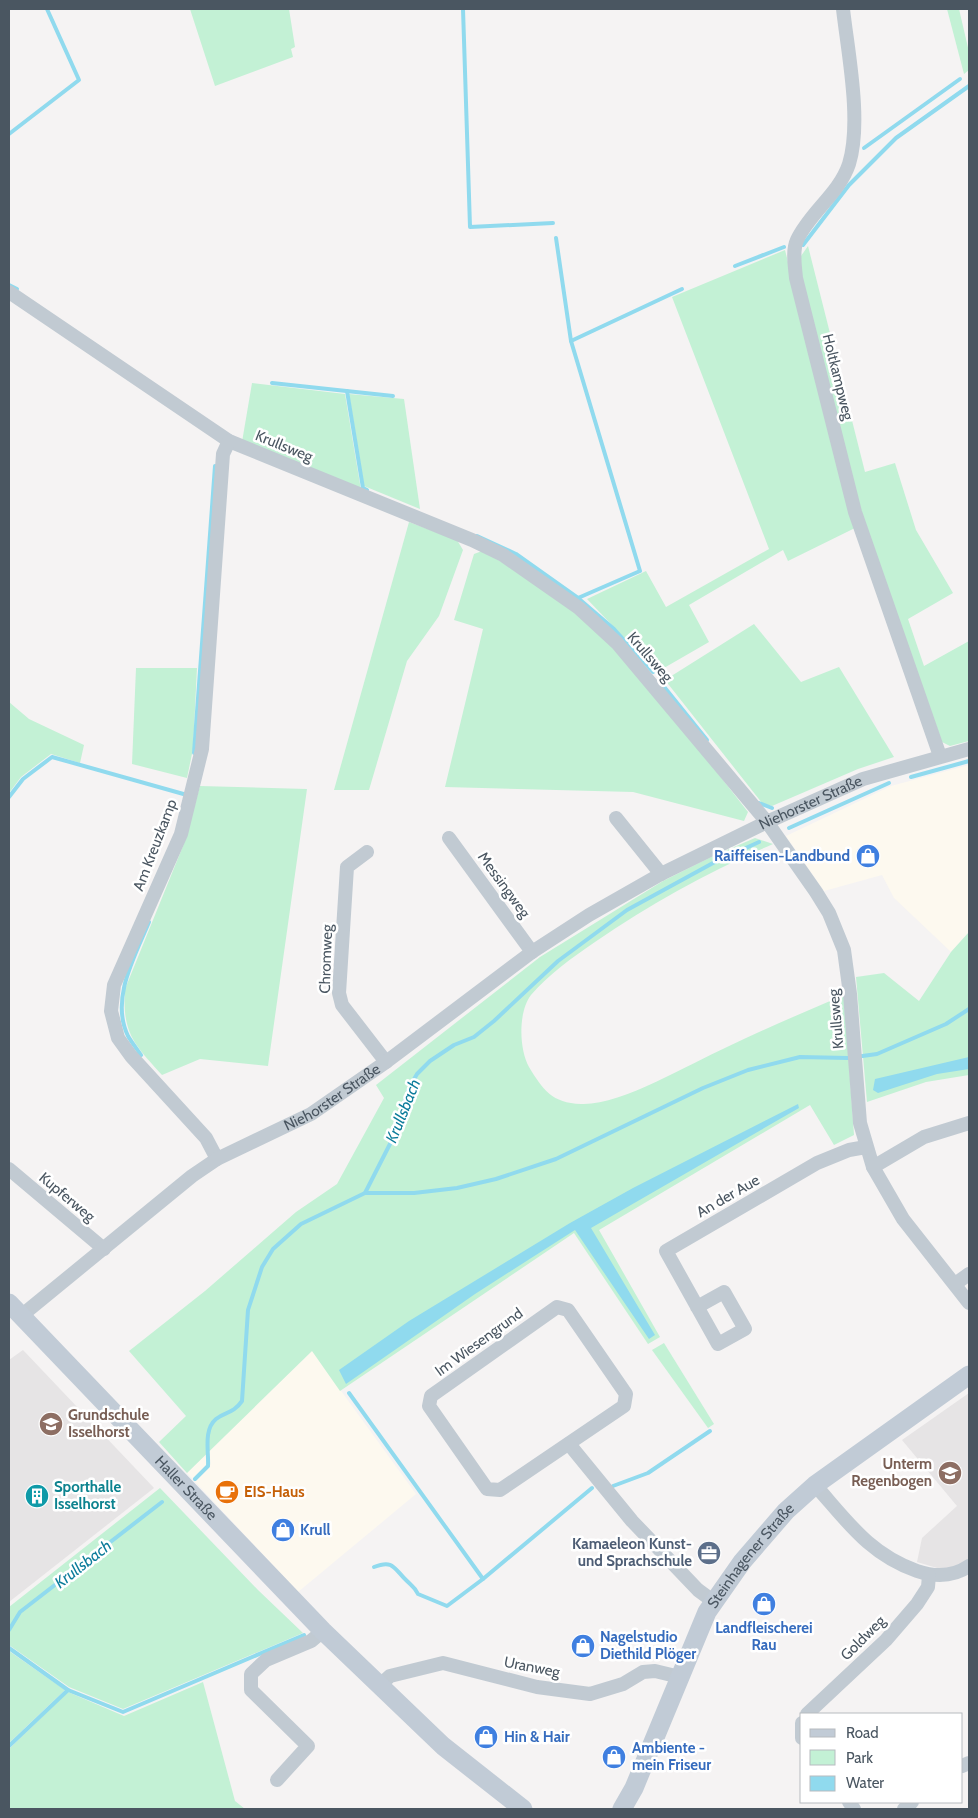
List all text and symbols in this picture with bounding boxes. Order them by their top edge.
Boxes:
street label: Holtkampweg [819,332,858,423]
street label: Krullsweg [253,426,316,466]
street label: Krullsweg [623,628,677,686]
street label: Niehorster Straße [756,771,865,834]
street label: Am Kreuzkamp [129,797,181,893]
shop icon: Raiffeisen-Landbund [855,843,881,869]
place label: Raiffeisen-Landbund [714,847,850,865]
street label: Messingweg [474,849,534,922]
street label: Chromweg [316,924,336,994]
street label: Krullsweg [824,988,848,1050]
street label: Niehorster Straße [281,1060,384,1135]
water label: Krullsbach [382,1076,424,1146]
street label: Kupferweg [35,1168,99,1226]
street label: An der Aue [693,1171,763,1221]
street label: Im Wiesengrund [432,1304,526,1380]
place label: Grundschule Isselhorst [68,1406,149,1441]
school or university icon: Grundschule Isselhorst [38,1411,64,1437]
street label: Haller Straße [151,1452,221,1524]
place label: Unterm Regenbogen [851,1455,932,1490]
school or university icon: Unterm Regenbogen [937,1460,963,1486]
place label: Sporthalle Isselhorst [54,1478,121,1513]
cafe icon: EIS-Haus [214,1479,240,1505]
building icon: Sporthalle Isselhorst [24,1483,50,1509]
place label: EIS-Haus [244,1483,305,1501]
street label: Steinhagener Straße [703,1499,798,1612]
shop icon: Krull [270,1517,296,1543]
place label: Krull [300,1521,331,1539]
place label: Kamaeleon Kunst- und Sprachschule [572,1535,692,1570]
water label: Krullsbach [51,1536,115,1592]
office icon: Kamaeleon Kunst- und Sprachschule [696,1540,722,1566]
shop icon: Landfleischerei Rau [751,1591,777,1617]
street label: Goldweg [837,1611,890,1664]
place label: Landfleischerei Rau [715,1619,813,1654]
place label: Nagelstudio Diethild Plöger [600,1628,696,1663]
shop icon: Nagelstudio Diethild Plöger [570,1633,596,1659]
street label: Uranweg [502,1653,562,1681]
legend [800,1713,963,1803]
shop icon: Hin & Hair [473,1724,499,1750]
text: Road [846,1724,879,1742]
place label: Hin & Hair [504,1728,570,1746]
place label: Ambiente - mein Friseur [632,1739,711,1774]
shop icon: Ambiente - mein Friseur [601,1744,627,1770]
text: Park [846,1749,873,1767]
text: Water [846,1774,884,1792]

